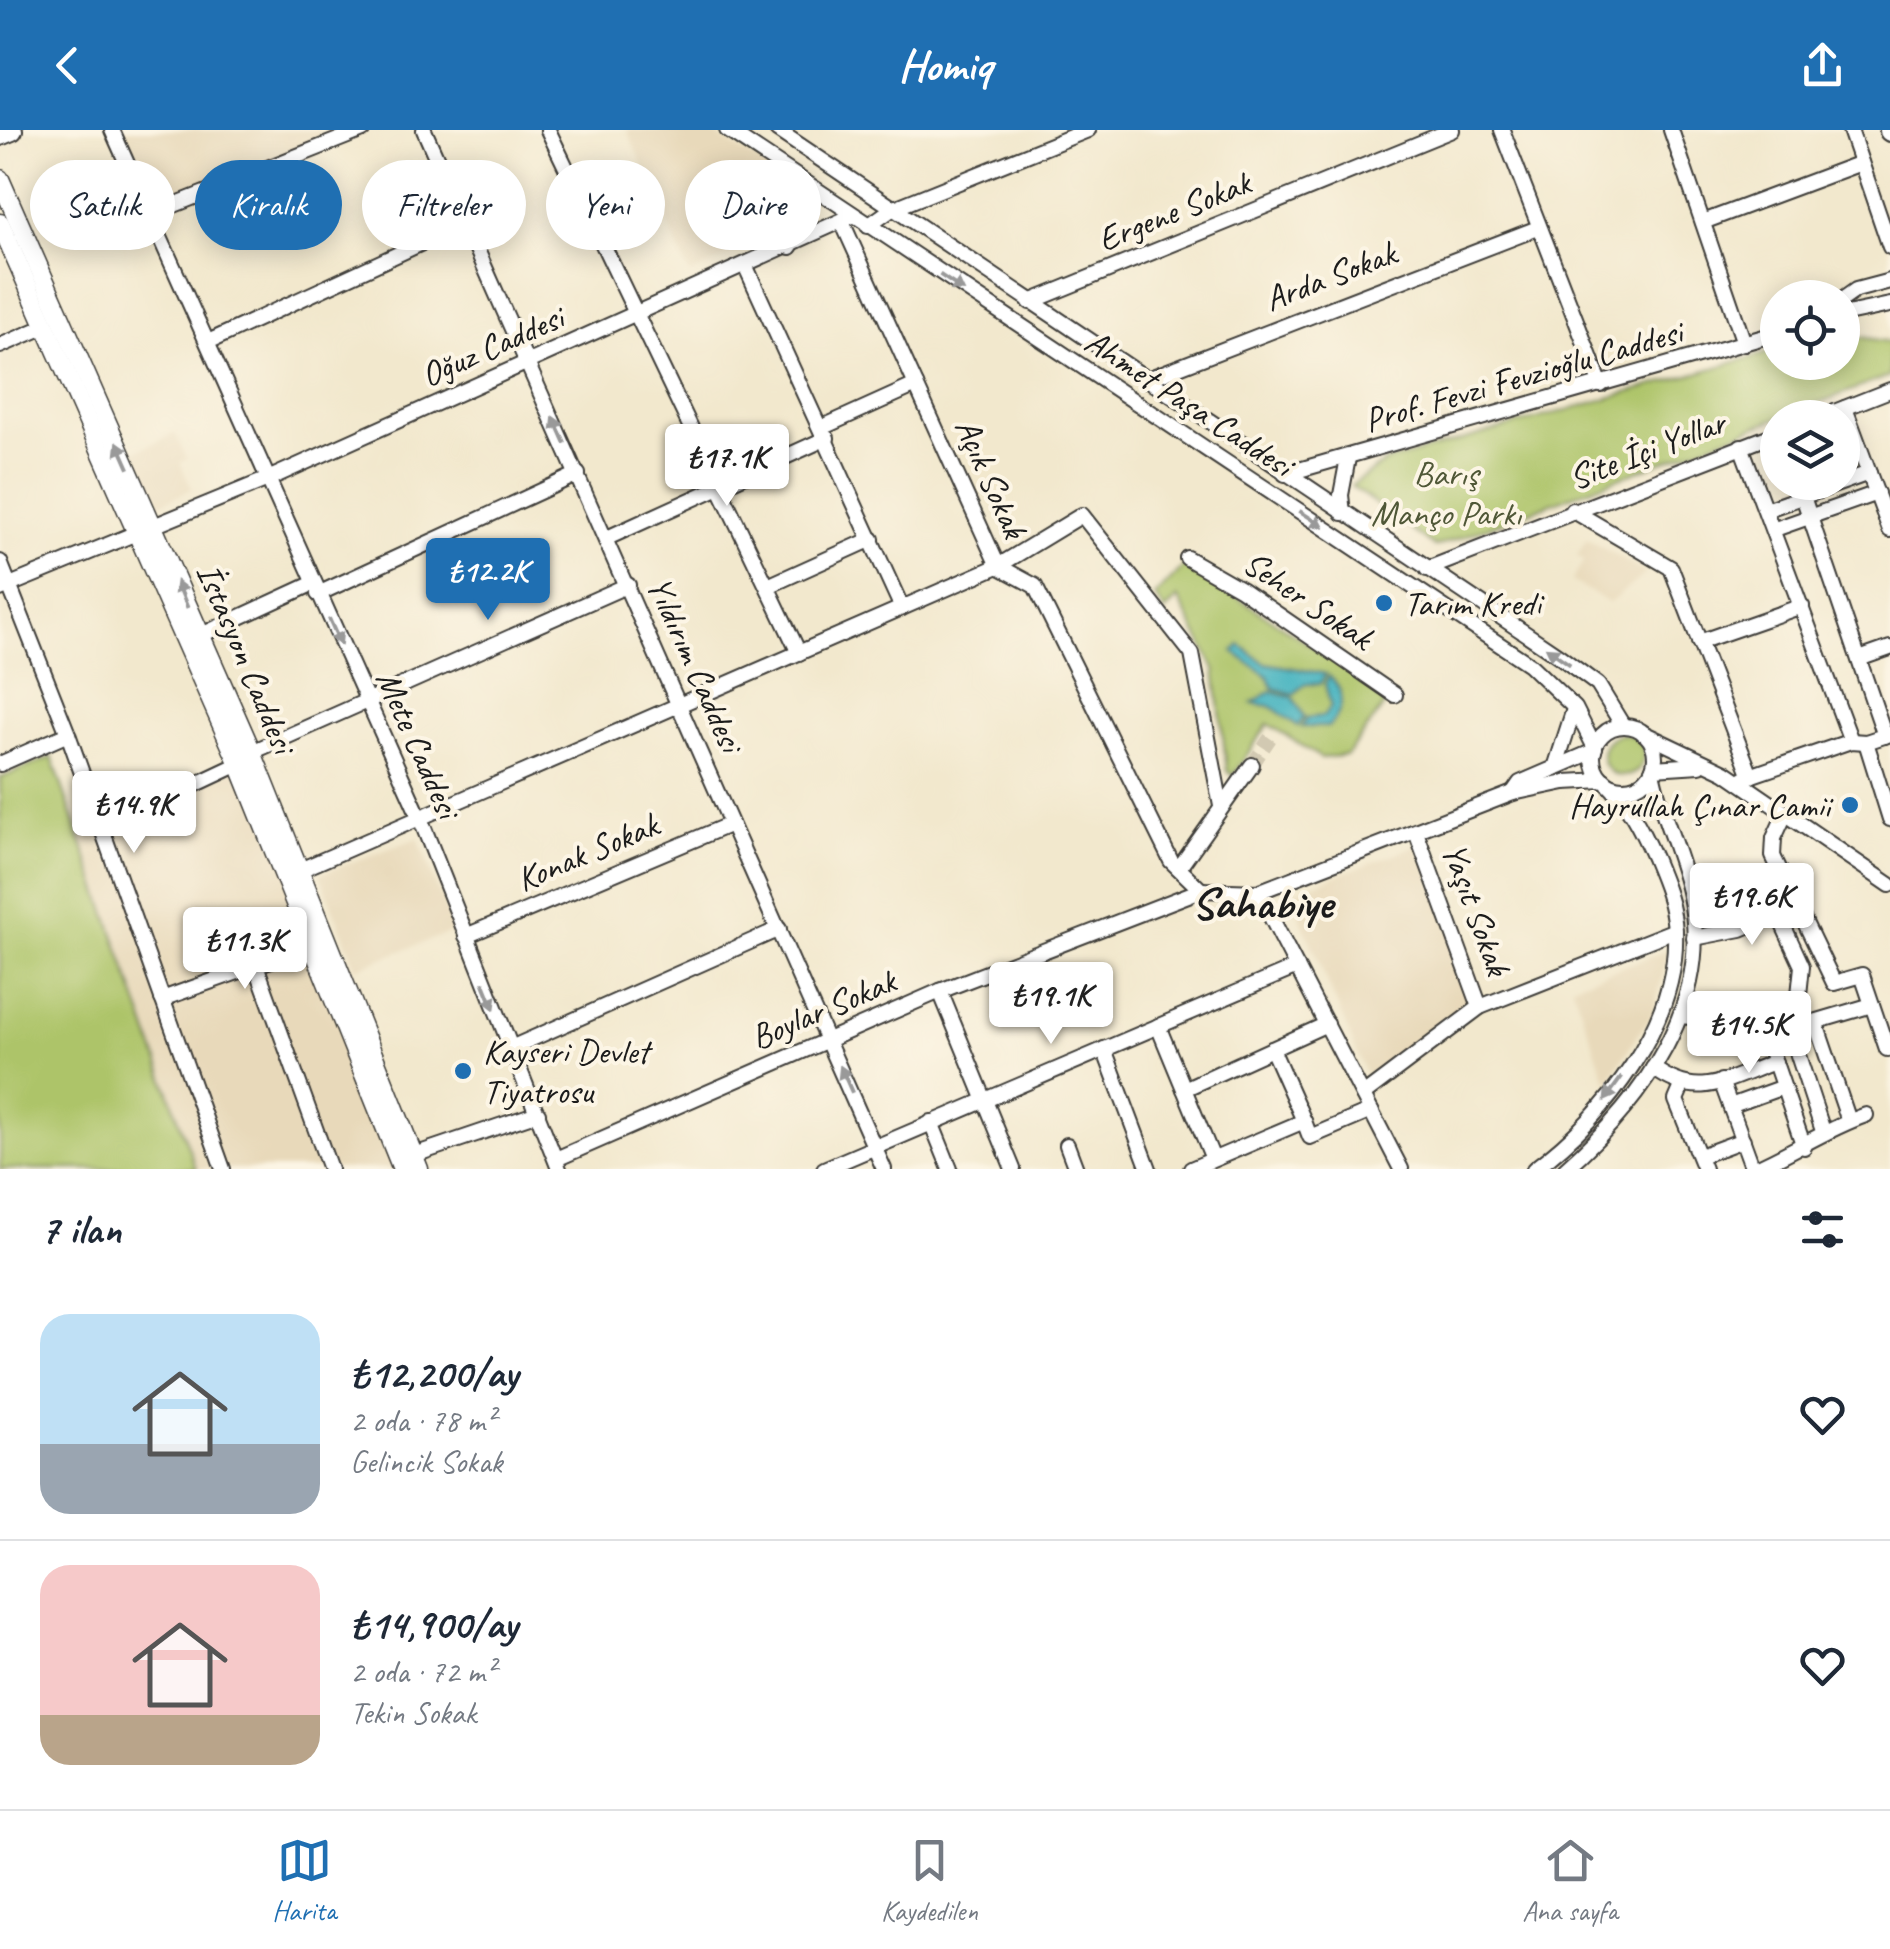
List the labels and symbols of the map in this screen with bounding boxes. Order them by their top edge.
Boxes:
street label: Ergene Sokak [1091,159,1259,262]
street label: Arda Sokak [1258,229,1405,321]
one-way arrow [939,273,966,292]
street label: Oğuz Caddesi [414,293,574,397]
street label: Prof. Fevzi Fevzioğlu Caddesi [1359,308,1691,443]
street label: Ahmet Paşa Caddesi [1077,319,1305,489]
street label: Site İçi Yollar [1562,399,1734,500]
street label: Açık Sokak [945,411,1038,547]
one-way arrow [550,415,567,444]
pin: ₺17.1K [646,424,808,509]
one-way arrow [115,440,131,470]
park label: Barış Manço Parkı [1371,451,1522,536]
one-way arrow [1298,509,1325,528]
pin: ₺12.2K [407,538,569,623]
street label: Seher Sokak [1235,540,1384,661]
street label: İstasyon Caddesi [186,556,308,764]
street label: Yıldırım Caddesi [636,570,755,763]
one-way arrow [174,578,190,608]
place label: Tarım Kredi [1404,581,1546,626]
marker: Tarım Kredi [1373,592,1395,614]
one-way arrow [327,617,343,647]
one-way arrow [1544,647,1571,666]
street label: Mete Caddesi [366,663,472,829]
pin: ₺14.9K [53,771,215,856]
place label: Hayrullah Çınar Camii [1569,783,1834,828]
marker: Hayrullah Çınar Camii [1839,794,1861,816]
street label: Konak Sokak [510,801,667,902]
street label: Yaşıt Sokak [1431,837,1521,983]
pin: ₺19.6K [1671,863,1833,948]
district label: Sahabiye [1192,875,1336,932]
pin: ₺11.3K [164,907,326,992]
street label: Boylar Sokak [744,957,904,1060]
pin: ₺19.1K [970,962,1132,1047]
one-way arrow [482,981,498,1011]
pin: ₺14.5K [1668,991,1830,1076]
place label: Kayseri Devlet Tiyatrosu [483,1029,653,1114]
marker: Kayseri Devlet Tiyatrosu [452,1060,474,1082]
one-way arrow [838,1064,854,1094]
one-way arrow [1603,1076,1623,1102]

